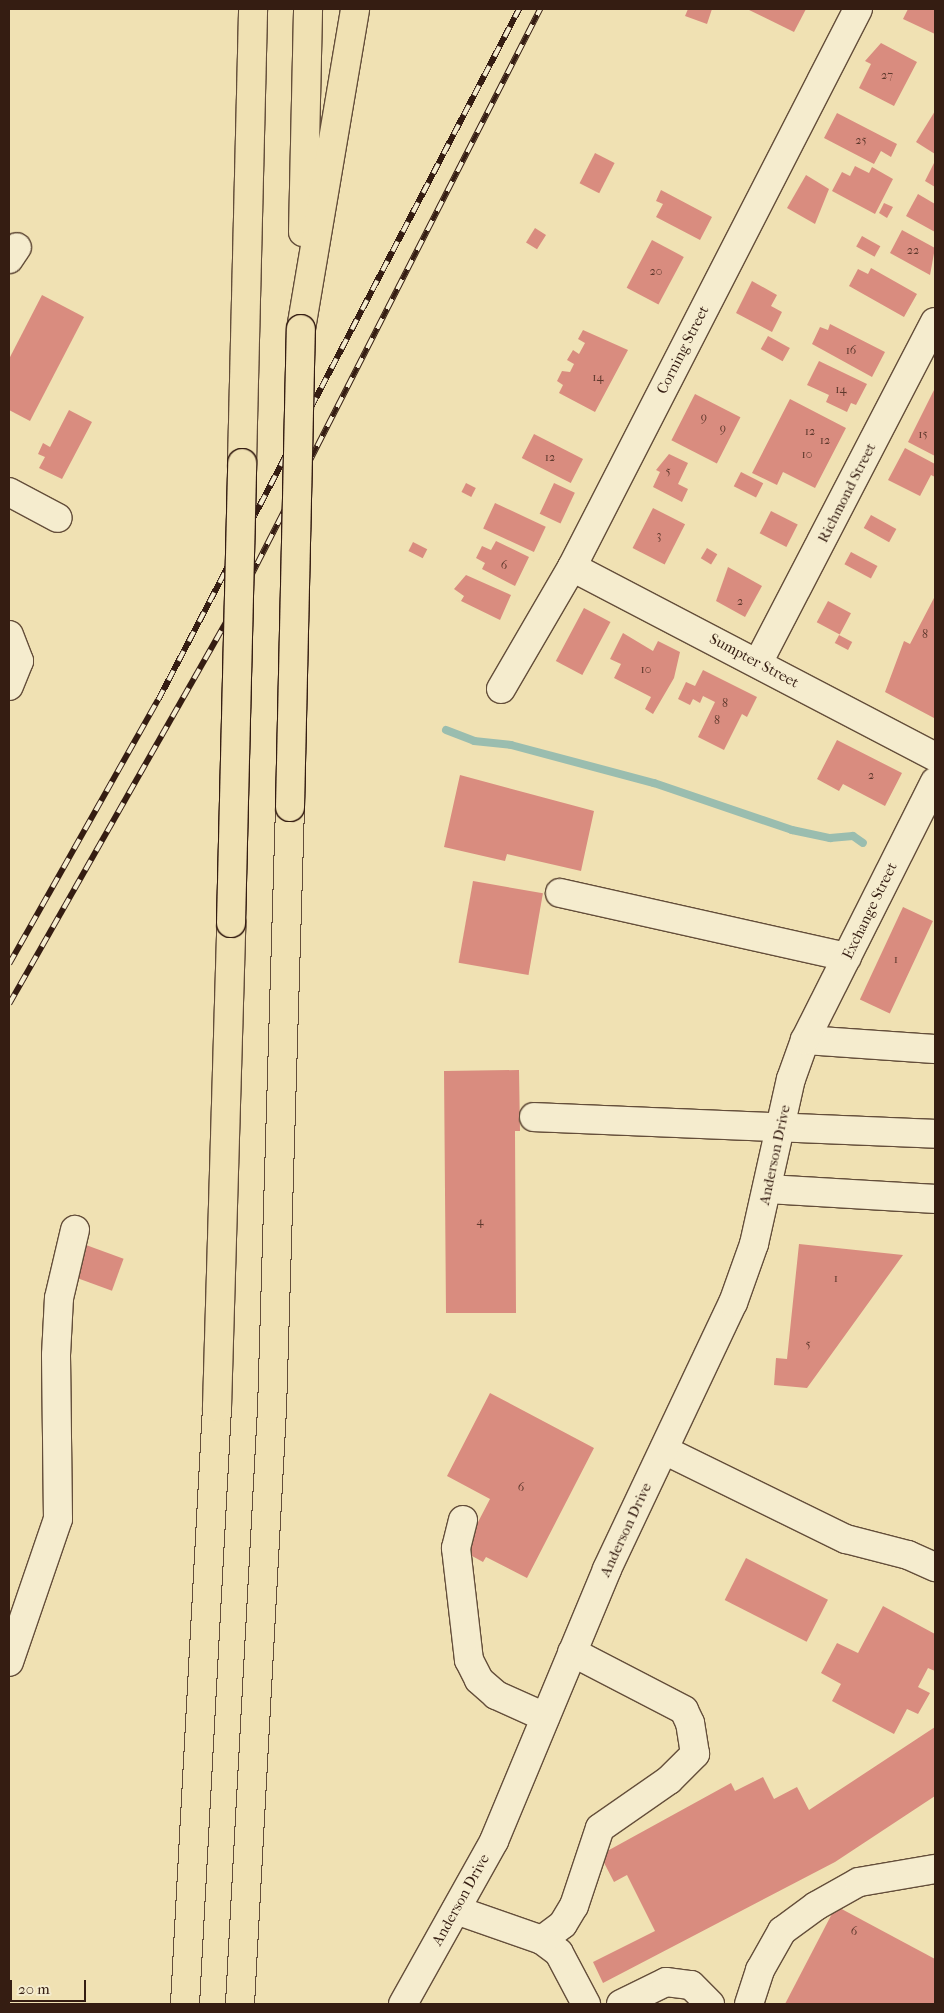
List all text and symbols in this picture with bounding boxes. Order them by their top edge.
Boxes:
house number: 27 [881,69,893,83]
house number: 25 [855,134,867,148]
house number: 22 [907,244,919,258]
house number: 20 [650,265,662,279]
street label: Corning Street [653,303,713,397]
house number: 16 [846,344,856,358]
house number: 14 [592,371,604,385]
house number: 14 [835,383,847,397]
house number: 9 [701,411,707,425]
house number: 9 [720,422,726,436]
house number: 12 [805,425,815,439]
house number: 15 [918,428,928,442]
house number: 12 [820,434,830,448]
street label: Richmond Street [814,440,880,546]
house number: 10 [802,448,812,462]
house number: 12 [545,451,555,465]
house number: 5 [665,465,671,479]
house number: 3 [657,529,661,543]
house number: 6 [501,559,507,573]
house number: 2 [737,595,743,609]
house number: 8 [922,628,928,642]
street label: Sumpter Street [706,630,802,692]
house number: 10 [641,663,651,677]
house number: 8 [722,697,728,711]
house number: 8 [714,714,720,728]
house number: 2 [868,769,874,783]
street label: Exchange Street [839,860,901,962]
house number: 1 [894,953,898,967]
street label: Anderson Drive [756,1103,794,1207]
house number: 4 [476,1215,484,1229]
house number: 1 [834,1272,838,1286]
house number: 5 [805,1338,811,1352]
street label: Anderson Drive [596,1480,656,1580]
house number: 6 [518,1481,524,1495]
street label: Anderson Drive [428,1851,494,1949]
house number: 6 [851,1925,857,1939]
scale bar [12,1970,89,2002]
text: 20 m [18,1980,50,1998]

